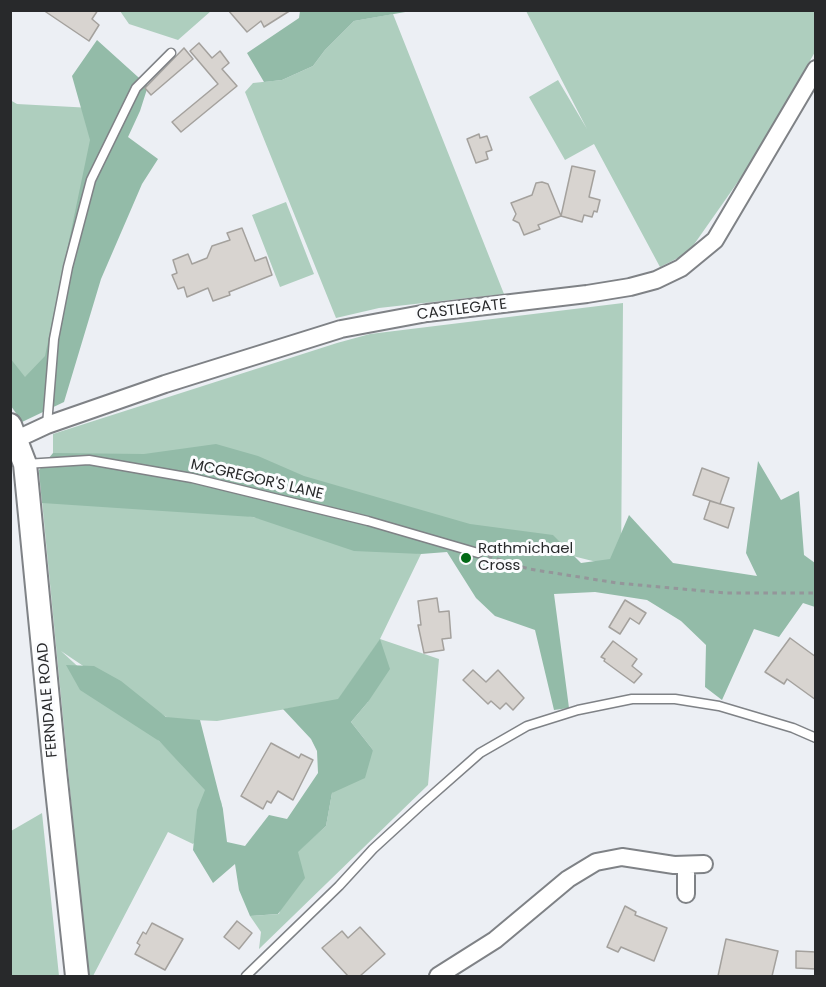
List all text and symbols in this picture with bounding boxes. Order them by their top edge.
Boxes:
street label: CASTLEGATE [416,296,508,324]
street label: MCGREGOR'S LANE [189,456,325,504]
place label: Rathmichael Cross [478,540,573,575]
marker: Rathmichael Cross [459,551,473,565]
street label: FERNDALE ROAD [34,642,62,758]

